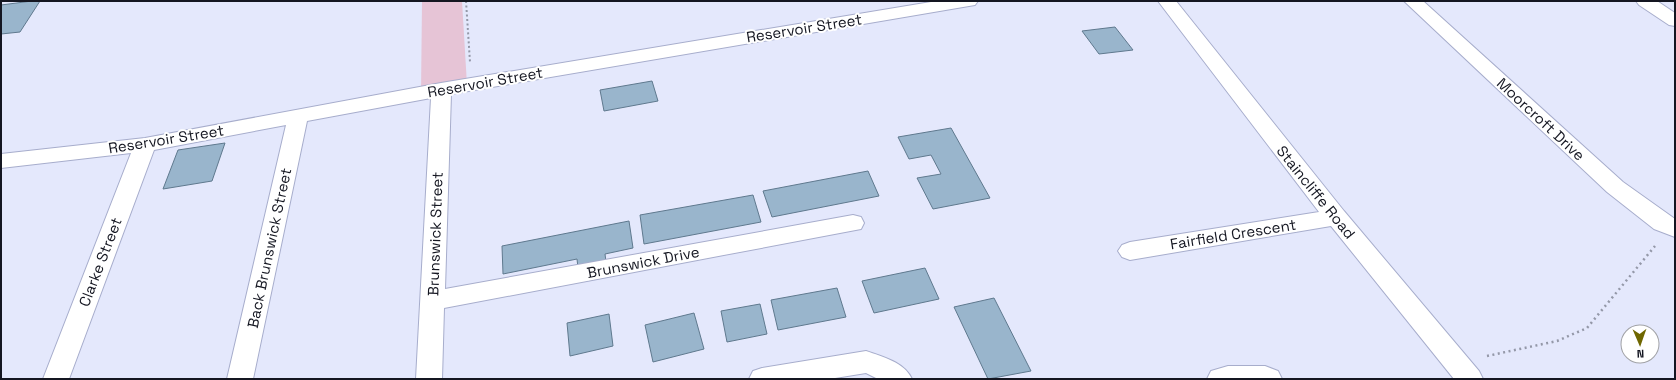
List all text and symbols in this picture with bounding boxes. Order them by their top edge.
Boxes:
street label: Reservoir Street [745,9,863,47]
street label: Reservoir Street [426,62,544,102]
street label: Moorcroft Drive [1493,73,1589,165]
street label: Reservoir Street [107,120,225,158]
street label: Staincliffe Road [1273,142,1359,242]
street label: Back Brunswick Street [243,166,295,330]
street label: Brunswick Street [423,172,447,296]
street label: Clarke Street [74,215,126,309]
street label: Fairfield Crescent [1169,215,1298,253]
street label: Brunswick Drive [585,242,701,282]
north arrow [1620,324,1660,364]
text: N [1636,347,1644,361]

